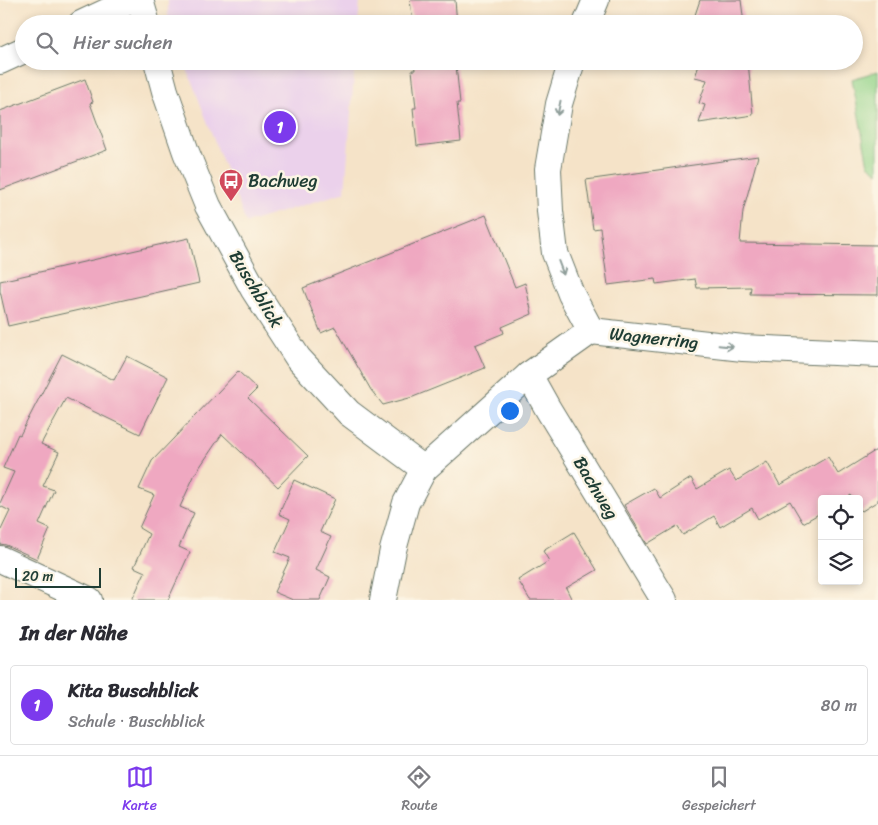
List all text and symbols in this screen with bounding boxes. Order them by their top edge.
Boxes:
search box [15,15,863,70]
text: Hier suchen [73,26,173,59]
icon: search [33,29,61,57]
one-way arrow [554,100,563,116]
pin: 1 [264,108,296,146]
place label: Bachweg [248,165,318,197]
bus stop icon: Bachweg [218,168,244,202]
street label: Buschblick [220,244,292,335]
one-way arrow [557,260,566,275]
street label: Wagnerring [608,317,700,359]
one-way arrow [718,341,734,351]
your location [497,398,523,424]
street label: Bachweg [564,450,628,526]
map controls [818,495,863,585]
button: locate [818,495,863,540]
button: layers [818,540,863,585]
text: 20 m [22,564,53,589]
scale bar [15,565,101,588]
text: In der Nähe [20,614,128,652]
text: Kita Buschblick [68,674,199,707]
text: 1 [34,691,40,720]
text: 80 m [821,691,857,720]
text: Schule · Buschblick [68,707,205,736]
tab: Karte [122,763,157,818]
tab: Route [401,763,437,818]
tab: Gespeichert [682,763,756,818]

